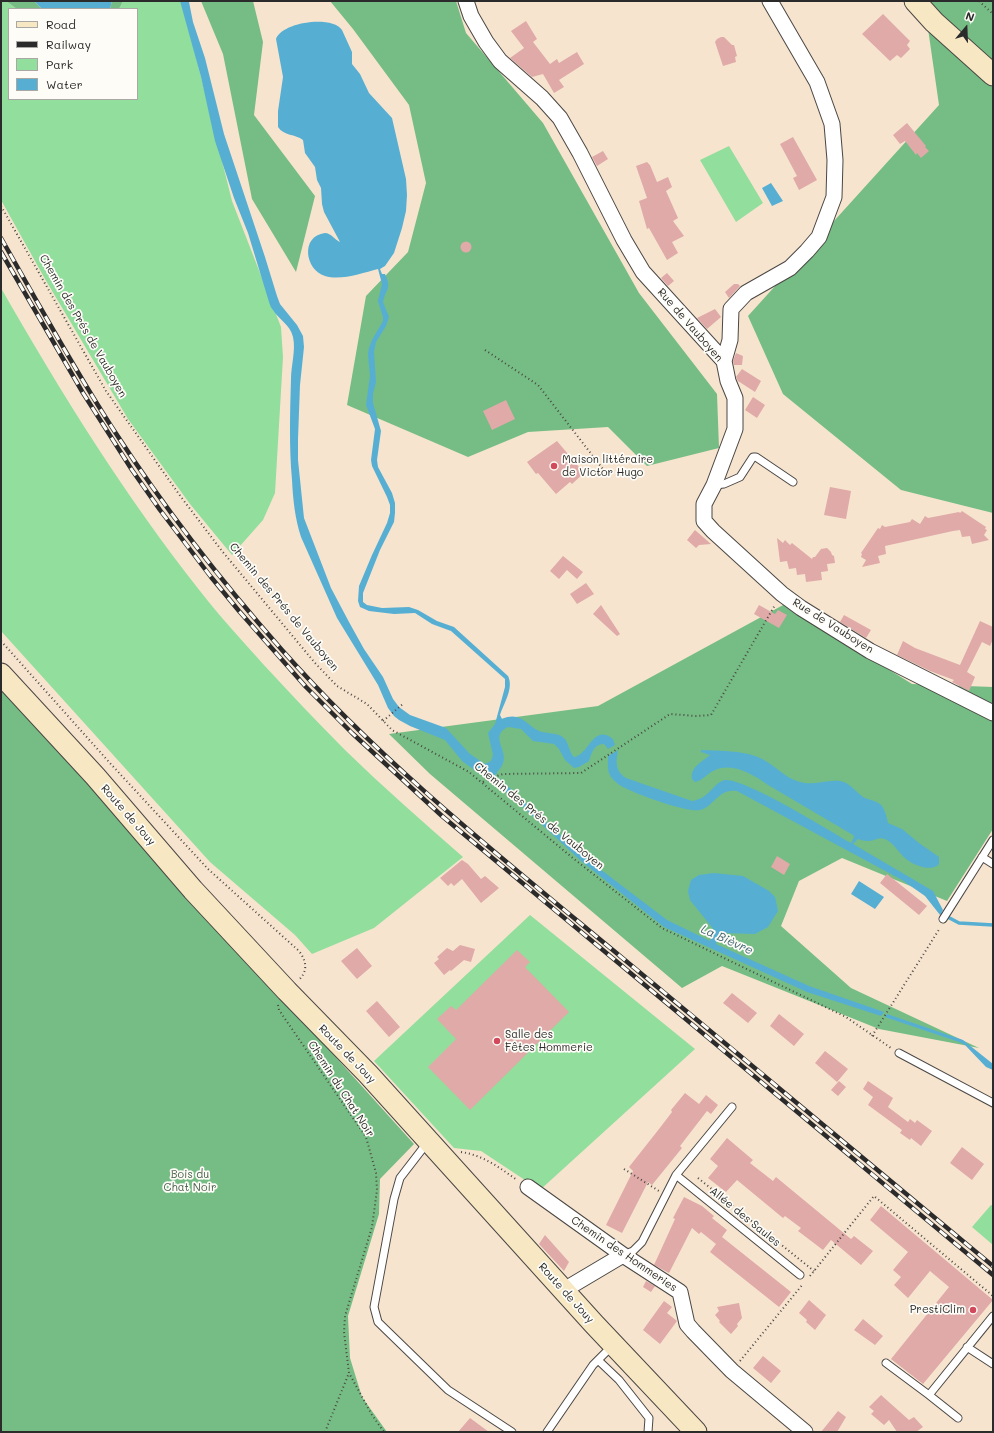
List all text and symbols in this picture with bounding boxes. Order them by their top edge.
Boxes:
legend [8,8,138,100]
north arrow [946,8,986,48]
text: N [964,8,976,25]
text: Road [46,16,76,32]
text: Railway [46,36,91,52]
text: Park [46,56,73,72]
text: Water [46,76,83,92]
street label: Chemin des Prés de Vauboyen [37,252,129,400]
street label: Rue de Vauboyen [655,286,725,364]
place label: Maison littéraire de Victor Hugo [562,453,653,479]
marker: Maison littéraire de Victor Hugo [549,461,559,471]
street label: Chemin des Prés de Vauboyen [227,540,341,674]
street label: Rue de Vauboyen [790,596,876,656]
street label: Chemin des Prés de Vauboyen [472,760,606,872]
street label: Route de Jouy [98,782,158,848]
water label: La Bièvre [699,922,755,958]
street label: Route de Jouy [316,1022,378,1086]
place label: Salle des Fêtes Hommerie [505,1028,593,1054]
marker: Salle des Fêtes Hommerie [492,1036,502,1046]
street label: Chemin du Chat Noir [305,1038,377,1140]
park label: Bois du Chat Noir [164,1168,216,1194]
street label: Allée des Saules [707,1185,783,1249]
street label: Chemin des Hommeries [568,1214,680,1294]
street label: Route de Jouy [536,1260,596,1326]
place label: PrestiClim [910,1303,965,1317]
marker: PrestiClim [968,1305,978,1315]

